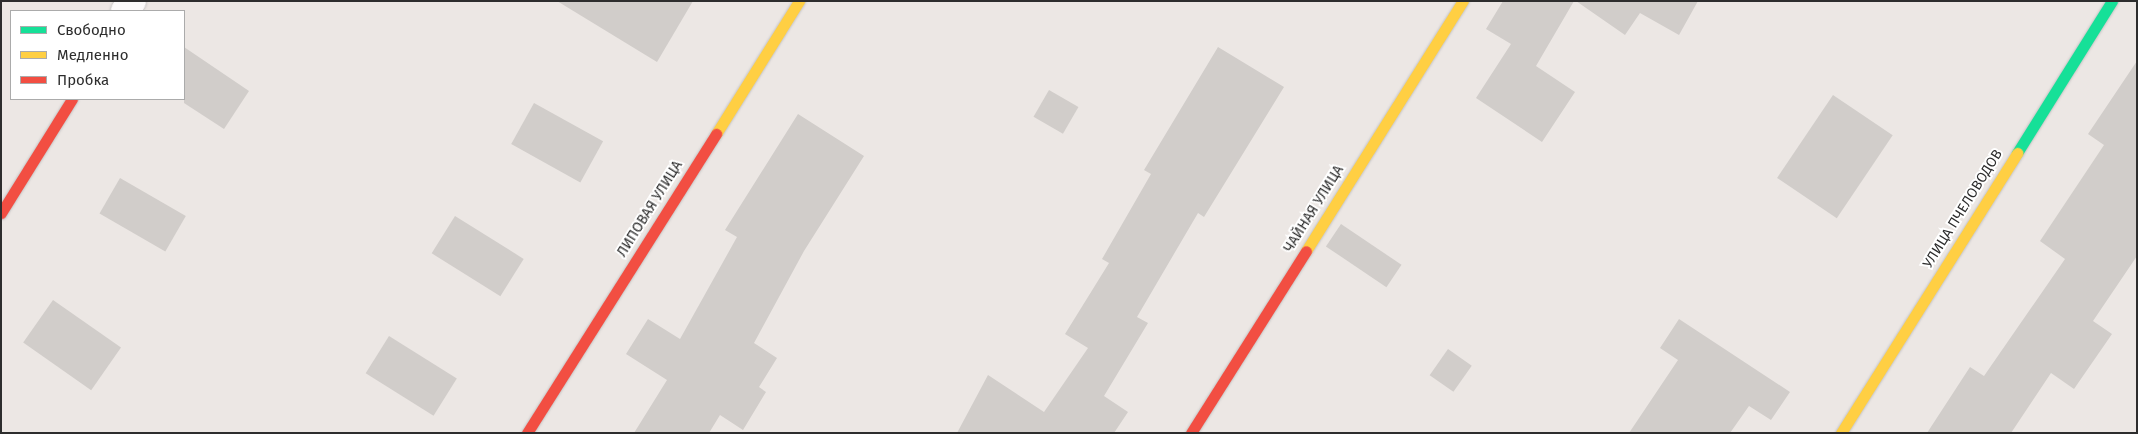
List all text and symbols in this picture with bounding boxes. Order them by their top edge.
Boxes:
legend [10,10,185,100]
text: Свободно [57,21,126,39]
text: Медленно [57,46,129,64]
text: Пробка [57,71,109,89]
street label: УЛИЦА ПЧЕЛОВОДОВ [1920,147,2006,271]
street label: ЛИПОВАЯ УЛИЦА [614,158,686,260]
street label: ЧАЙНАЯ УЛИЦА [1281,162,1347,256]

